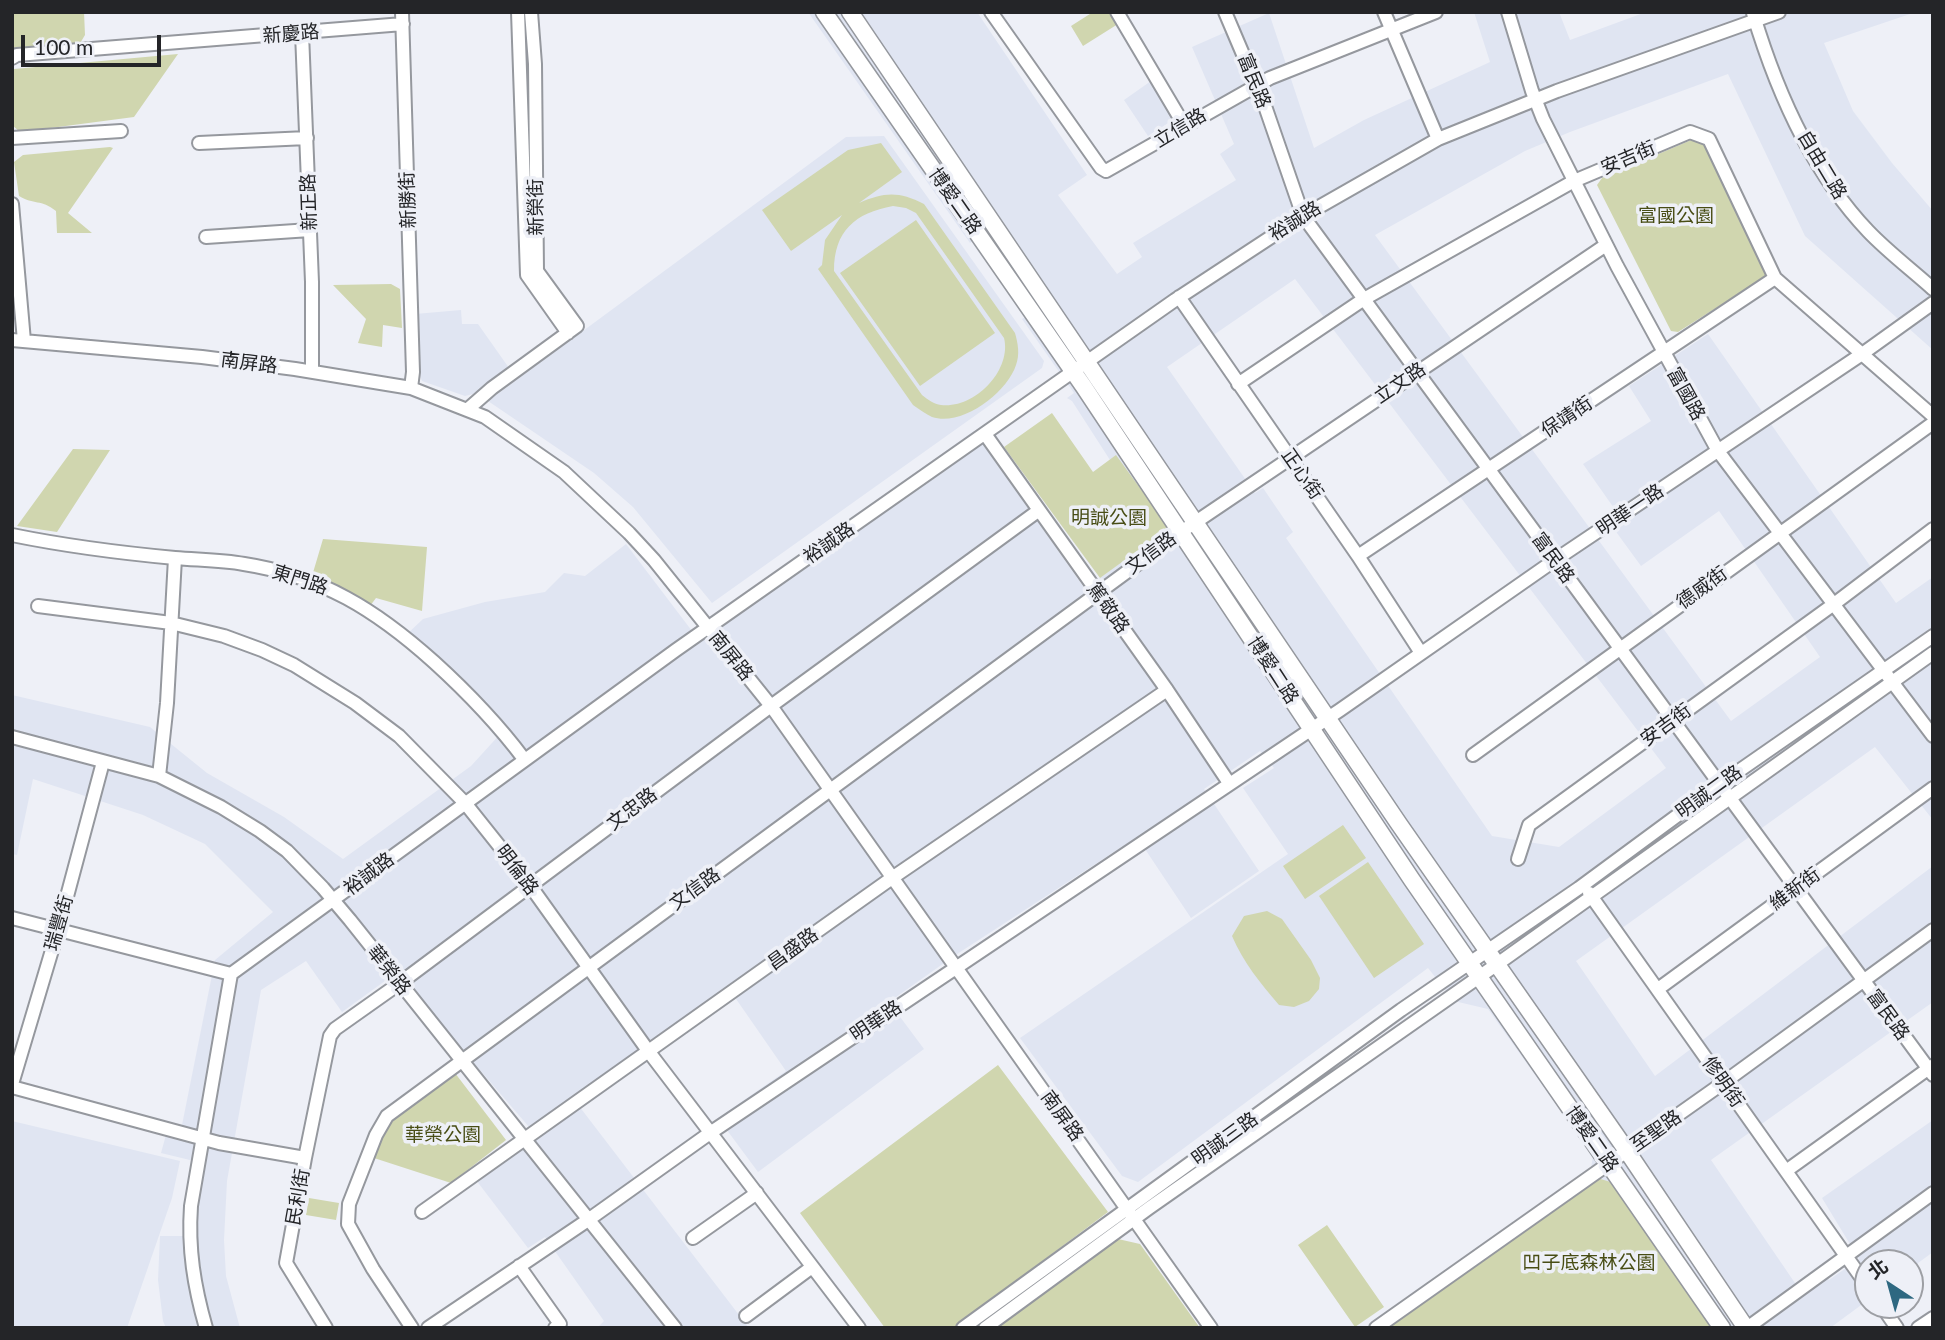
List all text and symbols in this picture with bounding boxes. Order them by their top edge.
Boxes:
street label: 新慶路 [262,20,320,48]
scale bar [24,21,164,65]
text: 100 m [34,34,93,59]
street label: 富民路 [1233,50,1275,112]
street label: 立信路 [1150,104,1210,152]
street label: 自由二路 [1793,127,1851,203]
street label: 安吉街 [1597,136,1659,180]
street label: 博愛二路 [924,163,986,239]
street label: 新勝街 [396,171,420,229]
street label: 新正路 [297,173,321,231]
street label: 新榮街 [524,178,548,236]
street label: 裕誠路 [1265,196,1325,246]
park label: 富國公園 [1638,205,1714,227]
street label: 南屏路 [219,348,279,378]
street label: 立文路 [1370,358,1430,408]
street label: 富國路 [1662,364,1710,424]
street label: 保靖街 [1537,392,1597,442]
street label: 正心街 [1276,444,1328,504]
street label: 明華一路 [1592,479,1668,541]
park label: 明誠公園 [1071,507,1147,529]
street label: 裕誠路 [799,517,859,569]
street label: 文信路 [1121,527,1181,579]
street label: 富民路 [1527,528,1579,588]
street label: 東門路 [269,560,331,600]
street label: 德威街 [1672,562,1732,614]
street label: 篤敬路 [1082,578,1134,638]
street label: 南屏路 [704,627,758,685]
street label: 博愛二路 [1243,632,1303,708]
street label: 安吉街 [1636,699,1696,751]
street label: 明誠二路 [1672,760,1746,824]
street label: 文忠路 [602,783,662,835]
street label: 明倫路 [491,840,543,900]
street label: 裕誠路 [339,848,399,900]
street label: 文信路 [665,863,725,915]
street label: 維新街 [1765,863,1825,915]
street label: 瑞豐街 [40,892,78,954]
street label: 昌盛路 [763,923,823,975]
street label: 華榮路 [362,941,416,999]
street label: 富民路 [1862,985,1914,1045]
street label: 明華路 [846,996,906,1046]
street label: 修明街 [1697,1052,1749,1112]
street label: 南屏路 [1036,1086,1088,1146]
street label: 博愛二路 [1561,1101,1623,1177]
street label: 至聖路 [1626,1105,1686,1157]
street label: 明誠三路 [1188,1107,1262,1171]
park label: 華榮公園 [405,1124,481,1146]
street label: 民利街 [282,1167,314,1227]
north arrow [1854,1249,1924,1319]
park label: 凹子底森林公園 [1523,1252,1655,1274]
text: 北 [1863,1253,1892,1283]

